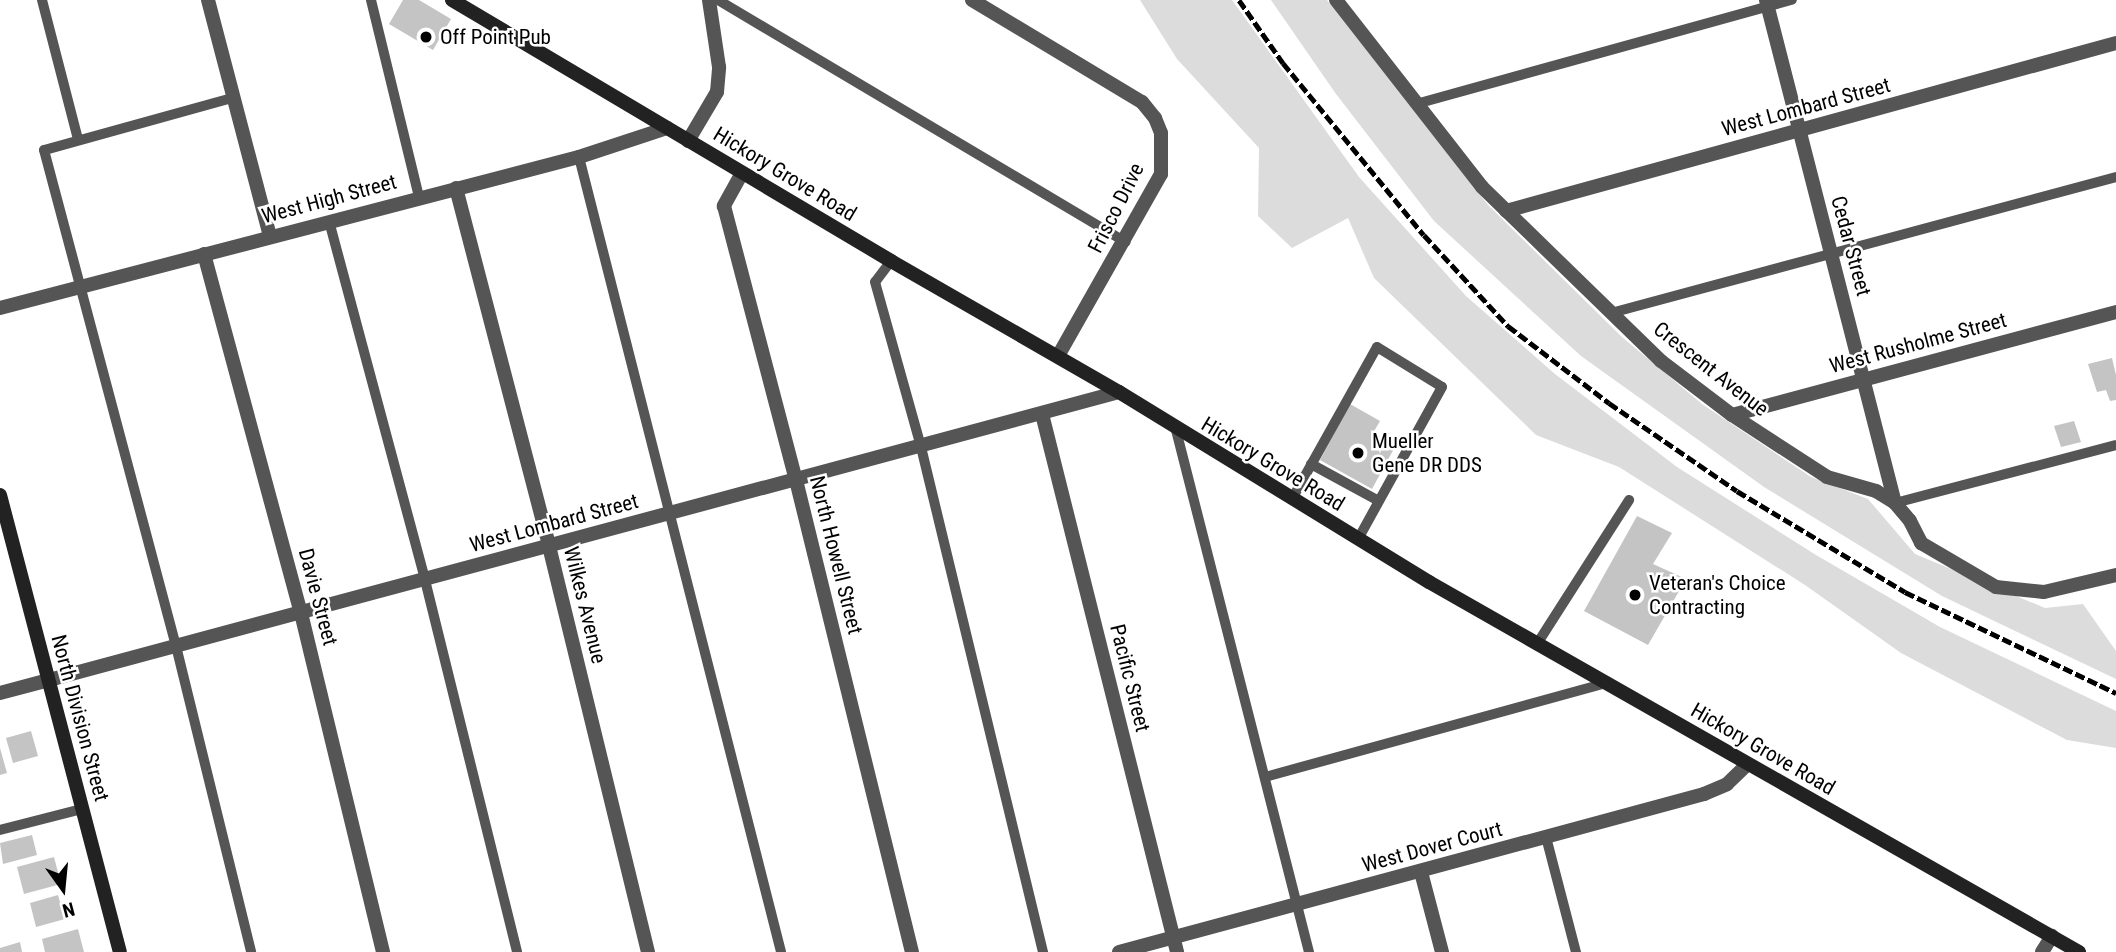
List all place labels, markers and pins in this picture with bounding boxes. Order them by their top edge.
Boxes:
place label: Off Point Pub [440,24,551,50]
marker: Off Point Pub [418,29,434,45]
place label: Mueller Gene DR DDS [1372,428,1482,478]
marker: Mueller Gene DR DDS [1350,445,1366,461]
place label: Veteran's Choice Contracting [1649,570,1786,620]
marker: Veteran's Choice Contracting [1627,587,1643,603]

